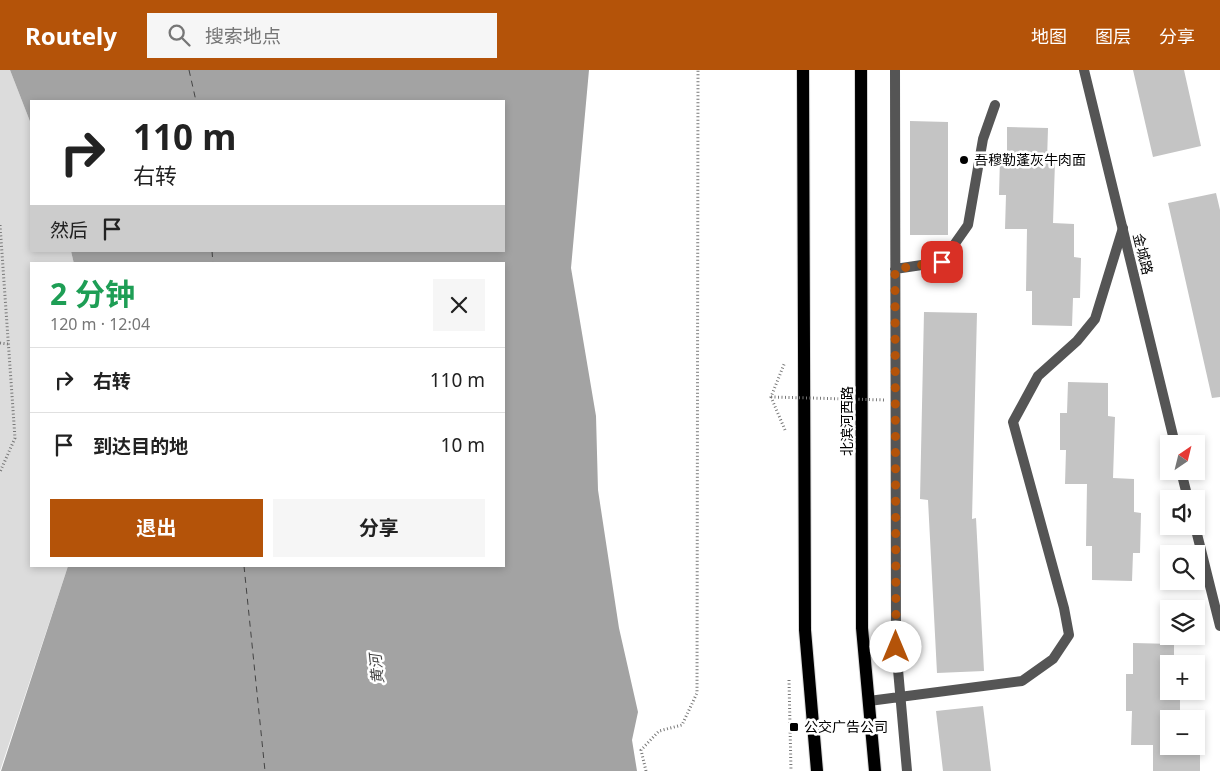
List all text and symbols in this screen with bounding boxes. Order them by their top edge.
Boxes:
search box [147,13,497,58]
text: Routely [25,19,117,52]
icon: search [165,21,193,49]
text: 搜索地点 [205,23,281,49]
text: 地图 [1031,24,1067,48]
text: 图层 [1095,24,1131,48]
text: 分享 [1159,24,1195,48]
text: 110 m [133,113,236,160]
icon: right [50,120,115,185]
place label: 吾穆勒蓬灰牛肉面 [974,150,1086,169]
marker: 吾穆勒蓬灰牛肉面 [958,154,970,166]
text: 右转 [133,160,177,190]
icon: arrive [98,215,126,243]
text: 然后 [50,217,88,243]
street label: 金城路 [1129,231,1158,277]
pin [921,241,963,283]
icon: arrive [928,248,956,276]
text: 2 分钟 [50,273,135,314]
button: close [433,279,485,331]
text: 120 m · 12:04 [50,313,150,335]
icon: right [50,366,78,394]
text: 110 m [430,367,485,393]
text: 右转 [93,368,131,394]
street label: 北滨河西路 [837,386,856,456]
icon: arrive [50,431,78,459]
text: 10 m [441,432,485,458]
text: 到达目的地 [93,433,188,459]
north arrow [1160,435,1205,480]
map controls [1160,435,1205,755]
button: sound [1160,490,1205,535]
button: 退出 [50,499,263,557]
button: 分享 [273,499,485,557]
button: search [1160,545,1205,590]
button: layers [1160,600,1205,645]
position arrow [869,620,921,672]
water label: 黄河 [364,650,388,685]
button: + [1160,655,1205,700]
button: − [1160,710,1205,755]
place label: 公交广告公司 [804,717,888,736]
marker: 公交广告公司 [788,721,800,733]

